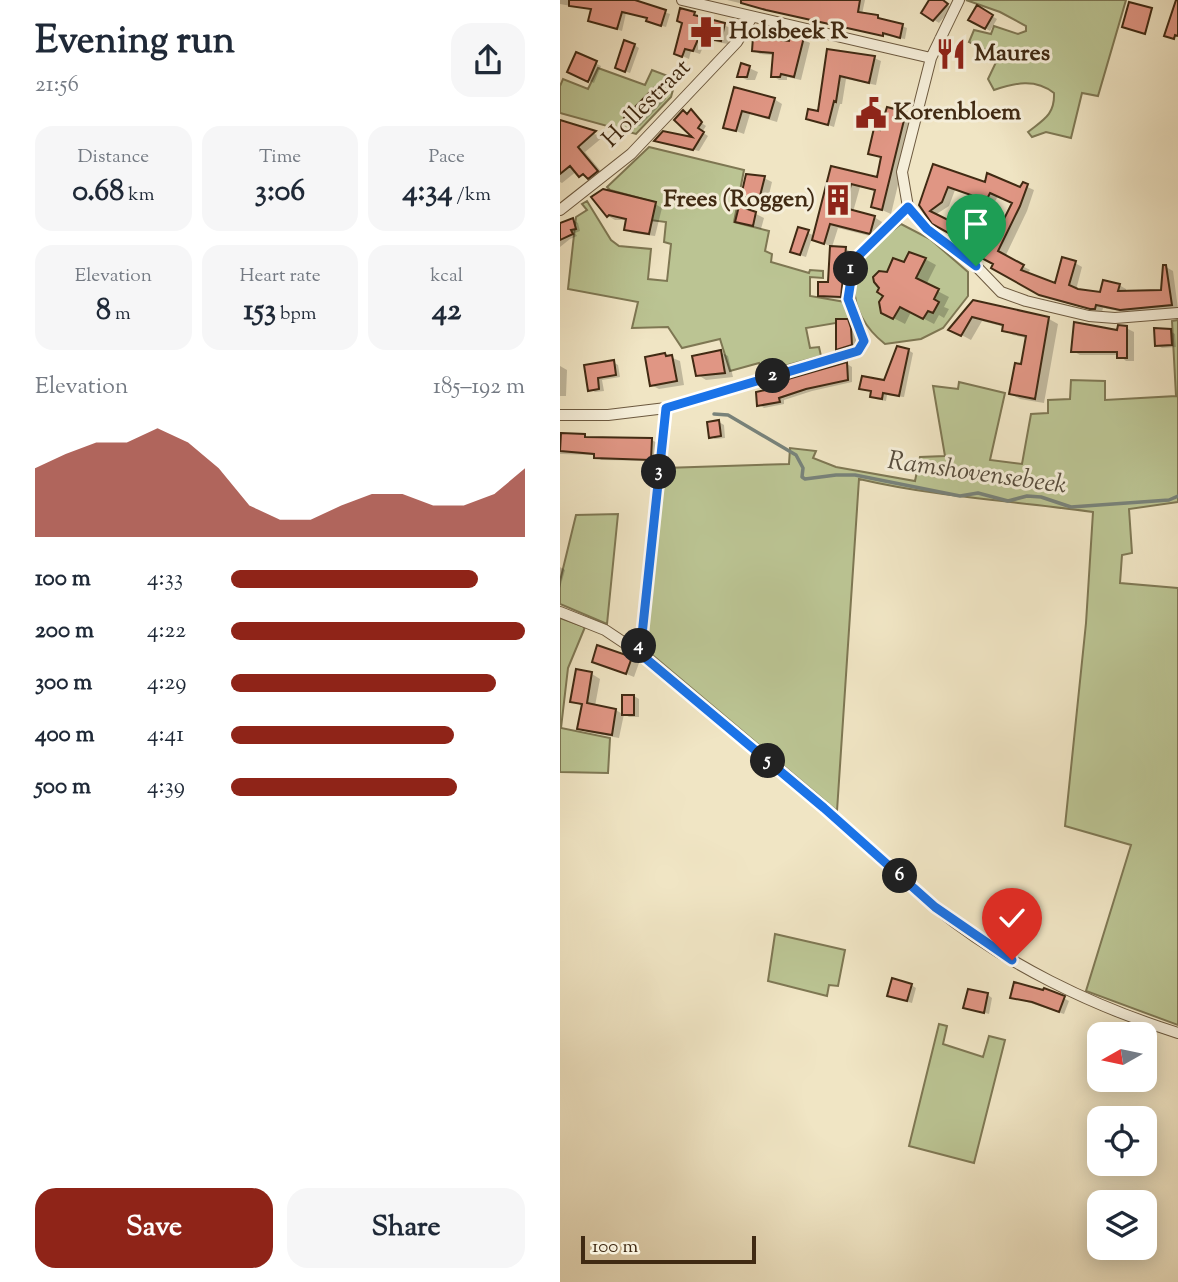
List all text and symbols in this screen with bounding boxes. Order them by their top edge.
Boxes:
pharmacy icon: Holsbeek R [689,15,723,49]
place label: Holsbeek R [729,15,848,49]
text: Evening run [35,16,235,70]
button: share [451,23,525,97]
restaurant icon: Maures [934,37,968,71]
place label: Maures [974,37,1050,71]
street label: Hollestraat [595,52,699,156]
text: 21:56 [35,69,79,102]
public building icon: Korenbloem [854,96,888,130]
place label: Korenbloem [894,96,1021,130]
text: Distance [78,144,149,171]
text: Time [259,144,301,171]
text: Pace [428,144,465,171]
text: 0.68 [72,171,124,214]
text: 3:06 [255,171,305,214]
text: 4:34 [402,171,453,214]
text: km [124,182,154,209]
text: /km [453,182,491,209]
place label: Frees (Roggen) [663,183,815,217]
building icon: Frees (Roggen) [821,183,855,217]
pin [946,194,1006,266]
icon: arrive [957,205,995,243]
pin: 1 [834,252,868,286]
text: 1 [847,255,854,282]
text: Elevation [75,263,152,290]
text: Heart rate [239,263,321,290]
text: kcal [430,263,463,290]
text: 8 [96,290,111,333]
text: 153 [243,290,276,333]
text: 42 [432,290,461,333]
text: m [111,301,131,328]
text: bpm [276,301,317,328]
pin: 2 [756,358,790,394]
text: 2 [768,362,777,389]
text: Elevation [35,371,128,404]
text: 185–192 m [433,371,525,404]
water label: Ramshovensebeek [885,443,1069,505]
pin: 3 [642,454,676,490]
text: 3 [655,458,662,485]
text: 100 m [35,563,91,596]
text: 4:33 [147,563,183,596]
text: 200 m [35,615,94,648]
text: 4:22 [147,615,186,648]
pin: 4 [622,628,656,664]
text: 4 [634,632,643,659]
text: 300 m [35,667,92,700]
text: 4:29 [147,667,187,700]
text: 400 m [35,719,95,752]
text: 4:41 [147,719,184,752]
pin: 5 [750,744,786,778]
text: 5 [764,747,771,774]
text: 500 m [35,771,91,804]
text: 4:39 [147,771,185,804]
pin: 6 [882,858,918,894]
text: 6 [895,862,904,889]
pin [982,888,1042,960]
icon: check [993,899,1031,937]
north arrow [1087,1022,1157,1092]
map controls [1087,1022,1157,1260]
button: locate [1087,1106,1157,1176]
button: Save [35,1188,273,1268]
button: Share [287,1188,525,1268]
button: layers [1087,1190,1157,1260]
scale bar [581,1233,756,1265]
text: 100 m [592,1234,638,1261]

